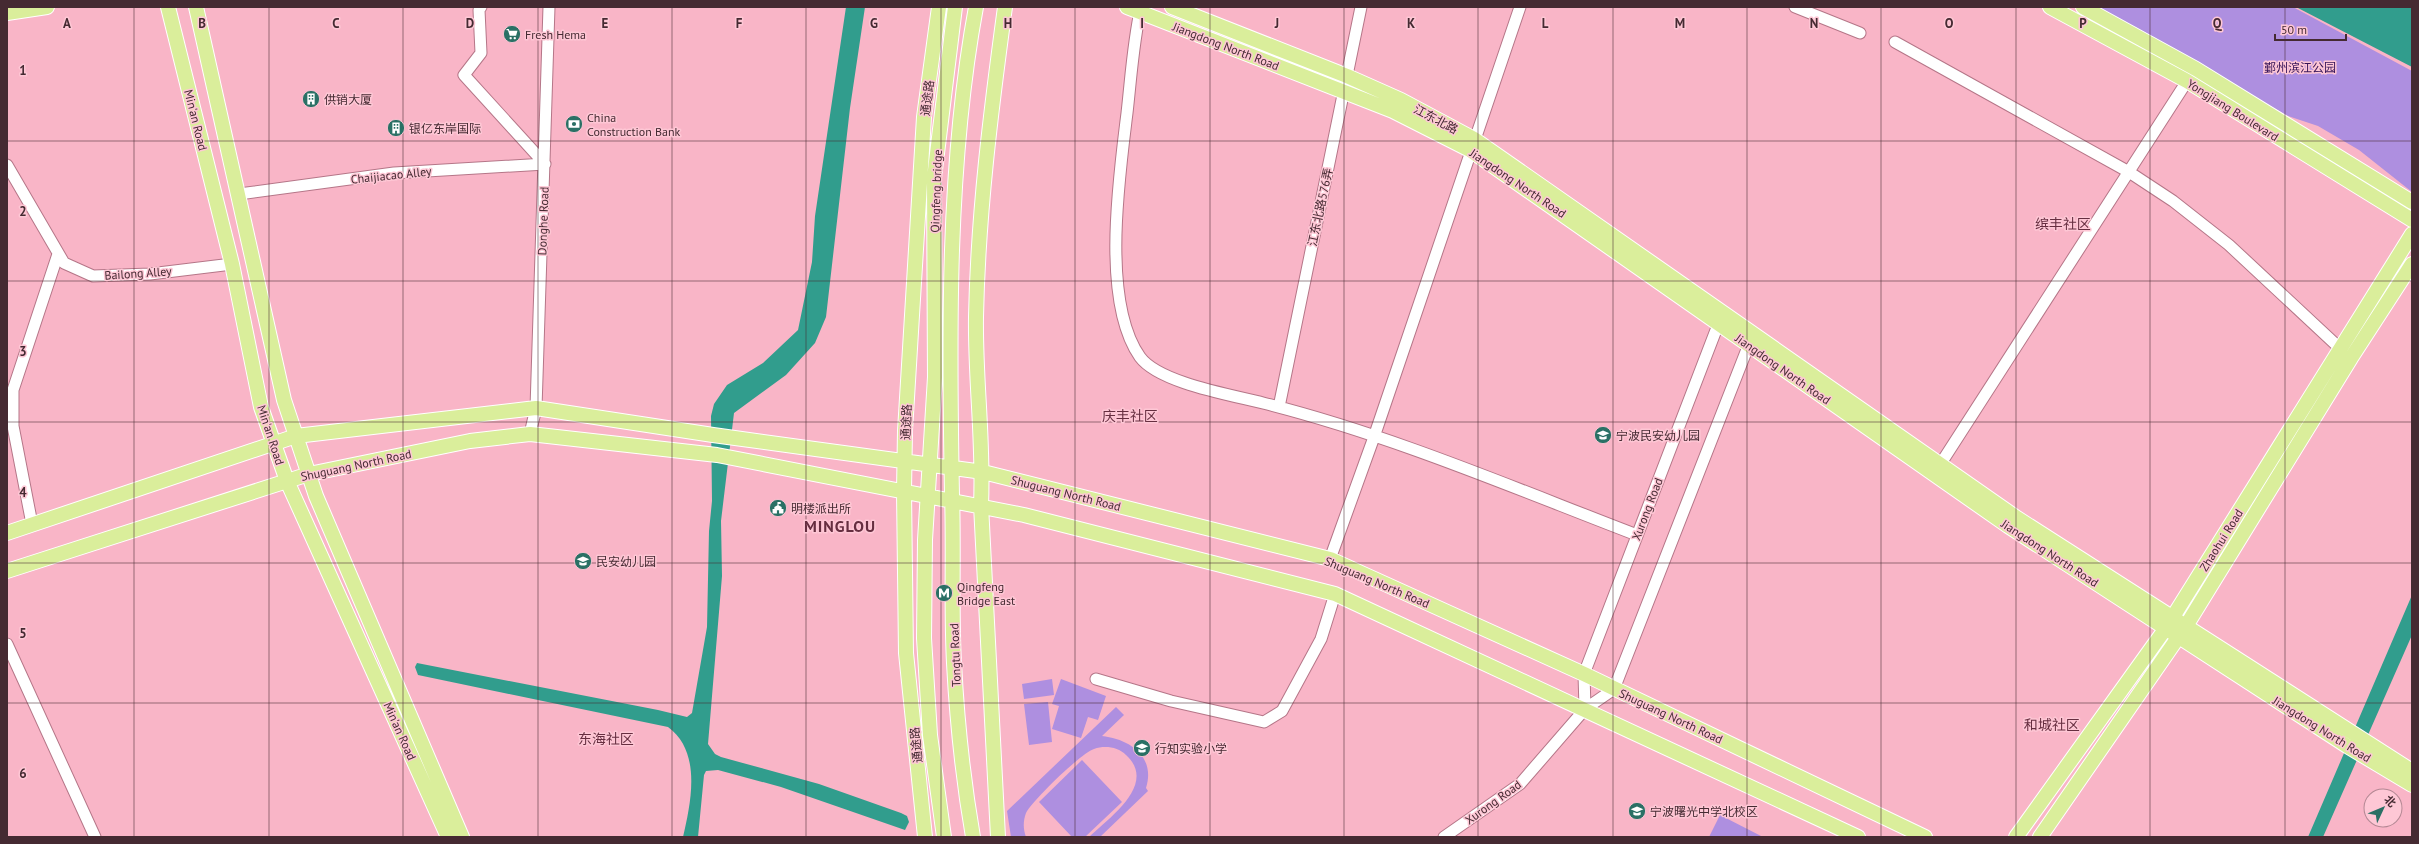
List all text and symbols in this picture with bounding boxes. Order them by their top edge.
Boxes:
text: A [63,15,71,32]
text: B [198,15,206,32]
text: C [332,15,340,32]
text: D [466,15,474,32]
text: E [602,15,609,32]
text: F [736,15,743,32]
text: G [870,15,878,32]
text: H [1004,15,1012,32]
text: I [1140,15,1144,32]
text: K [1407,15,1415,32]
text: L [1542,15,1549,32]
text: M [1675,15,1685,32]
text: N [1810,15,1818,32]
text: O [1945,15,1954,32]
text: P [2079,15,2087,32]
text: Q [2213,15,2223,32]
scale bar [2275,16,2346,42]
street label: Jiangdong North Road [1171,19,1281,73]
text: 50 m [2281,22,2307,37]
supermarket icon: Fresh Hema [502,24,522,44]
place label: Fresh Hema [525,27,586,42]
park label: 鄞州滨江公园 [2264,60,2336,75]
text: 1 [19,62,27,79]
street label: Yongjiang Boulevard [2184,76,2282,144]
street label: 通途路 [917,79,937,117]
street label: Min'an Road [181,88,211,152]
building icon: 供销大厦 [301,89,321,109]
place label: 供销大厦 [324,92,372,107]
street label: 江东北路 [1411,101,1461,137]
place label: China Construction Bank [587,110,681,139]
bank icon: China Construction Bank [564,114,584,134]
building icon: 银亿东岸国际 [386,118,406,138]
place label: 银亿东岸国际 [409,121,481,136]
street label: Jiangdong North Road [1466,145,1569,221]
street label: Qingfeng bridge [927,149,945,233]
street label: Chaijiacao Alley [350,163,432,187]
street label: 江东北路576弄 [1304,166,1336,248]
street label: Donghe Road [534,186,552,256]
text: 2 [19,203,27,220]
district label: 缤丰社区 [2035,215,2091,233]
street label: Bailong Alley [104,263,173,283]
street label: Jiangdong North Road [1732,330,1834,408]
text: 3 [19,343,27,360]
street label: Min'an Road [254,403,288,467]
street label: 通途路 [898,404,914,440]
district label: 庆丰社区 [1102,407,1158,425]
school or university icon: 宁波民安幼儿园 [1593,425,1613,445]
place label: 宁波民安幼儿园 [1616,428,1700,443]
street label: Shuguang North Road [299,446,413,484]
street label: Shuguang North Road [1010,472,1122,514]
street label: Xurong Road [1628,476,1666,542]
text: 4 [19,484,27,501]
public building icon: 明楼派出所 [768,498,788,518]
place label: 明楼派出所 [791,501,851,516]
street label: Zhaohui Road [2196,506,2246,574]
street label: Jiangdong North Road [1998,515,2101,590]
district label: MINGLOU [804,516,876,536]
school or university icon: 民安幼儿园 [573,551,593,571]
street label: Shuguang North Road [1322,553,1432,611]
place label: 民安幼儿园 [596,554,656,569]
place label: Qingfeng Bridge East [957,579,1015,608]
metro station icon: Qingfeng Bridge East [934,583,954,603]
street label: Tongtu Road [946,623,964,687]
text: 5 [19,625,27,642]
street label: Shuguang North Road [1617,685,1725,747]
street label: Jiangdong North Road [2269,692,2374,765]
street label: Min'an Road [380,700,420,762]
district label: 和城社区 [2024,716,2080,734]
street label: 通途路 [907,726,925,764]
district label: 东海社区 [578,730,634,748]
school or university icon: 行知实验小学 [1132,738,1152,758]
place label: 行知实验小学 [1155,741,1227,756]
text: 6 [19,765,27,782]
street label: Xurong Road [1462,777,1524,827]
north arrow [2363,788,2403,828]
text: 北 [2381,792,2399,810]
school or university icon: 宁波曙光中学北校区 [1627,801,1647,821]
place label: 宁波曙光中学北校区 [1650,804,1758,819]

